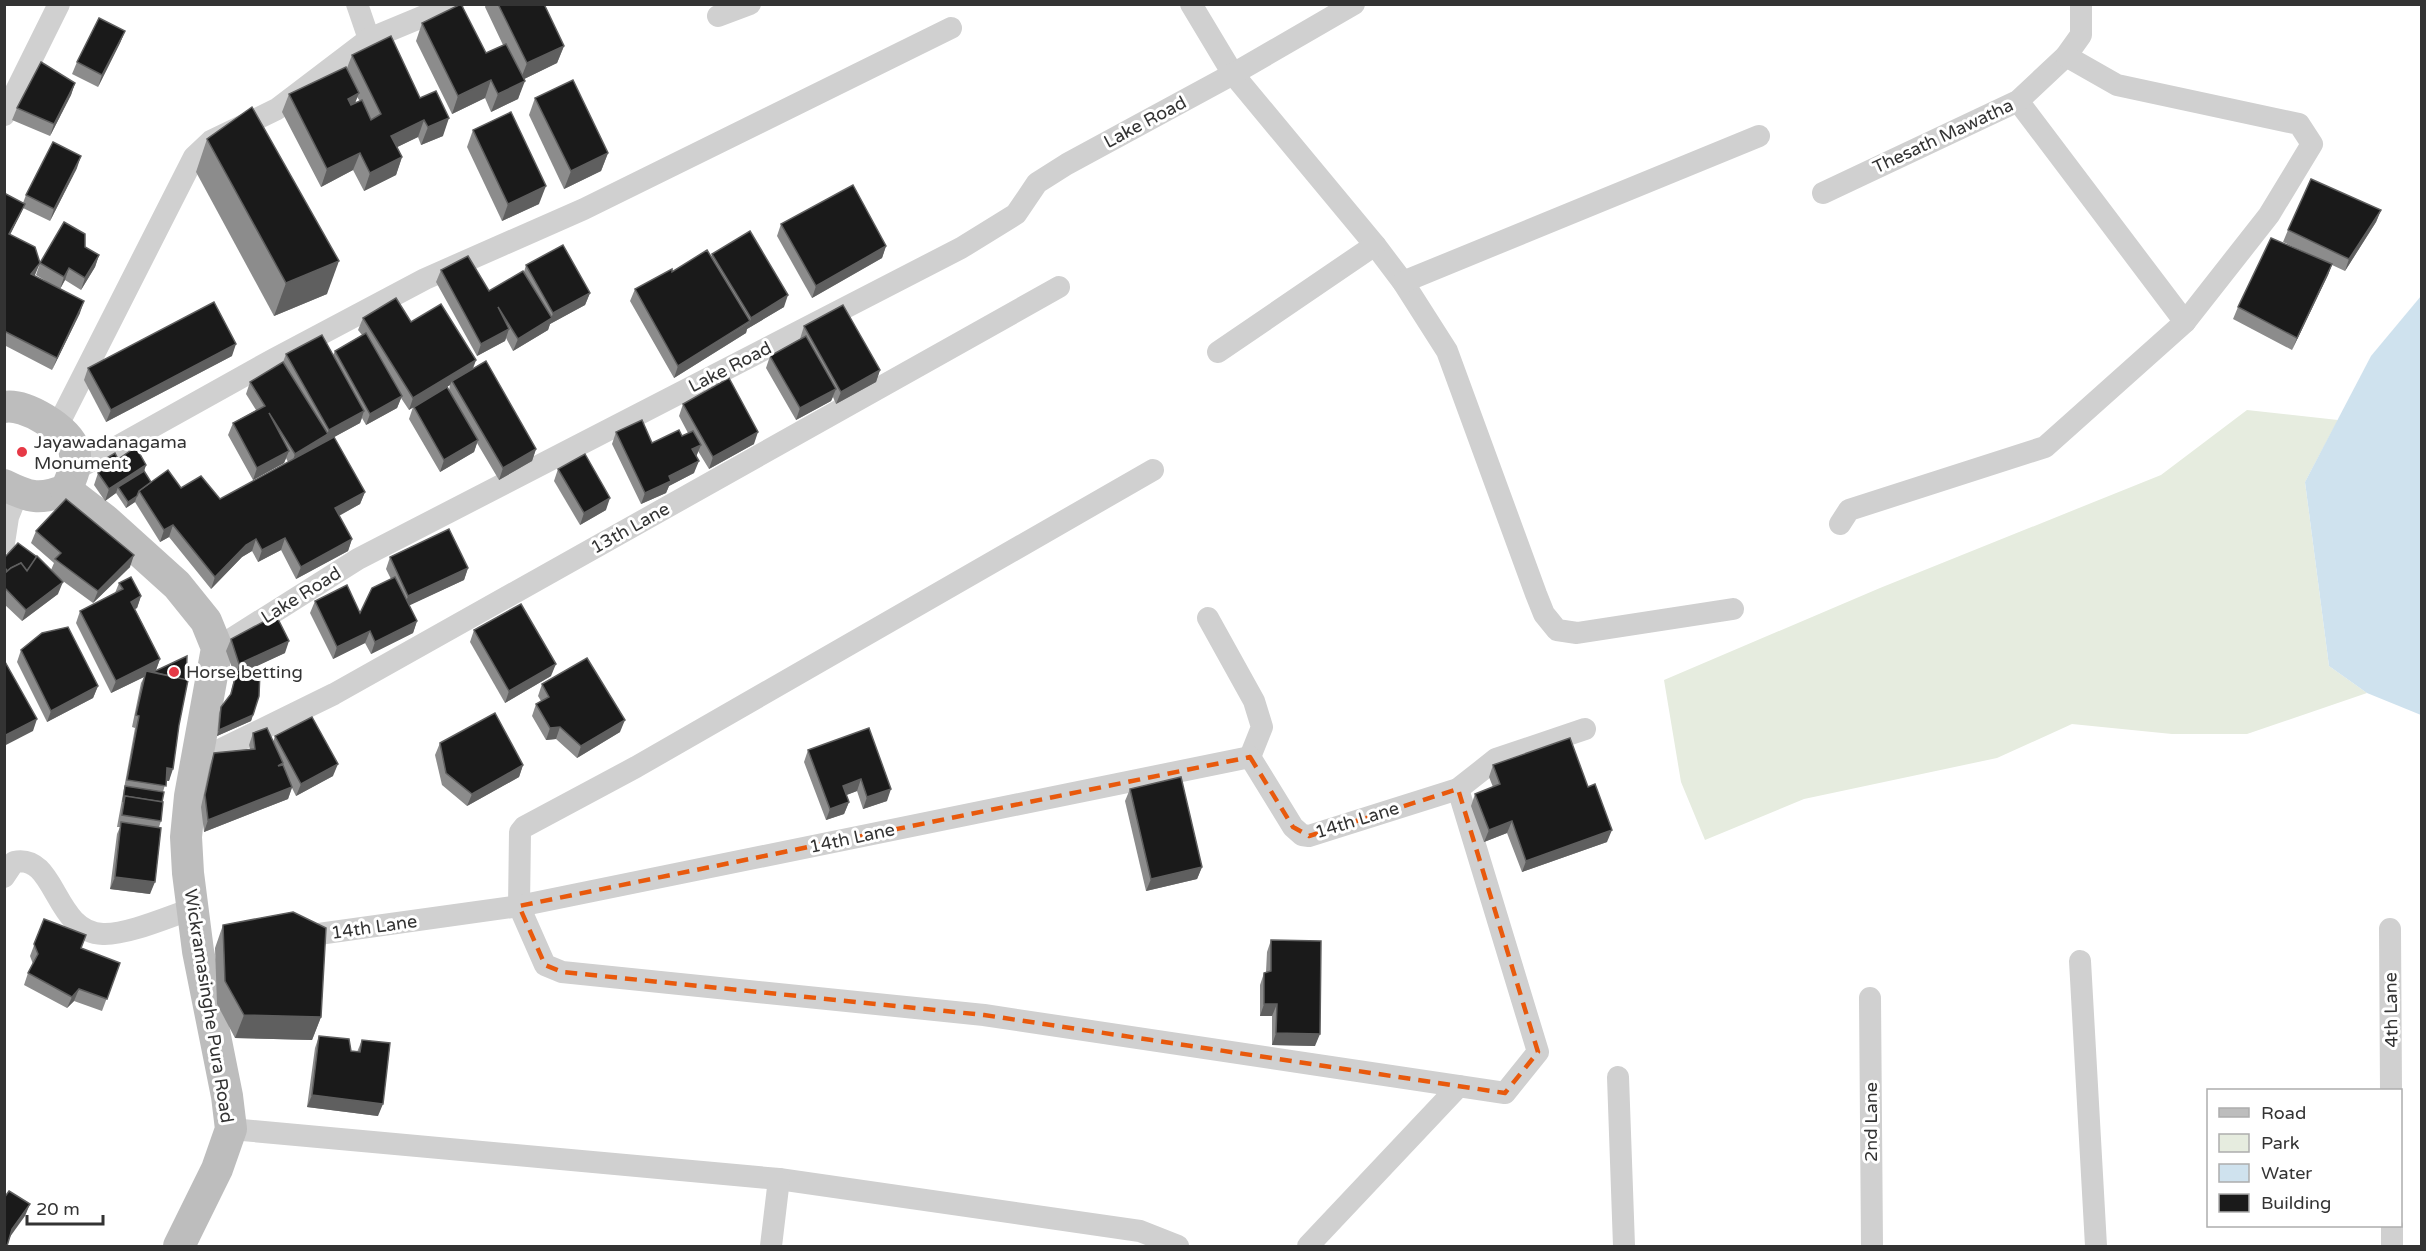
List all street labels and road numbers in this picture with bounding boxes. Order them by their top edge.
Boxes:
street label: Lake Road [1100,91,1190,153]
street label: Thesath Mawatha [1869,94,2017,178]
street label: Lake Road [685,337,775,397]
street label: 13th Lane [587,497,673,559]
street label: Lake Road [257,562,345,628]
street label: 14th Lane [1312,797,1402,843]
street label: 14th Lane [807,818,897,858]
street label: Wickramasinghe Pura Road [180,887,238,1125]
street label: 14th Lane [330,910,418,944]
street label: 4th Lane [2379,972,2403,1048]
street label: 2nd Lane [1860,1082,1882,1162]

